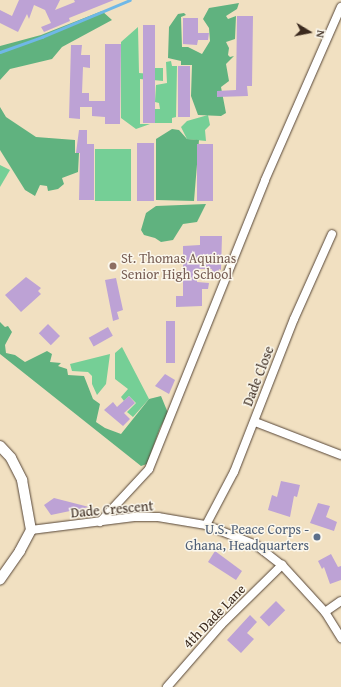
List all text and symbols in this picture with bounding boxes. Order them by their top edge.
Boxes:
north arrow [289,12,329,52]
text: N [312,29,329,39]
place label: St. Thomas Aquinas Senior High School [121,250,236,282]
marker: St. Thomas Aquinas Senior High School [108,261,118,271]
street label: Dade Close [239,344,277,408]
street label: Dade Crescent [70,497,154,521]
place label: U.S. Peace Corps - Ghana, Headquarters [185,521,309,554]
marker: U.S. Peace Corps - Ghana, Headquarters [312,532,322,542]
street label: 4th Dade Lane [179,580,249,652]

